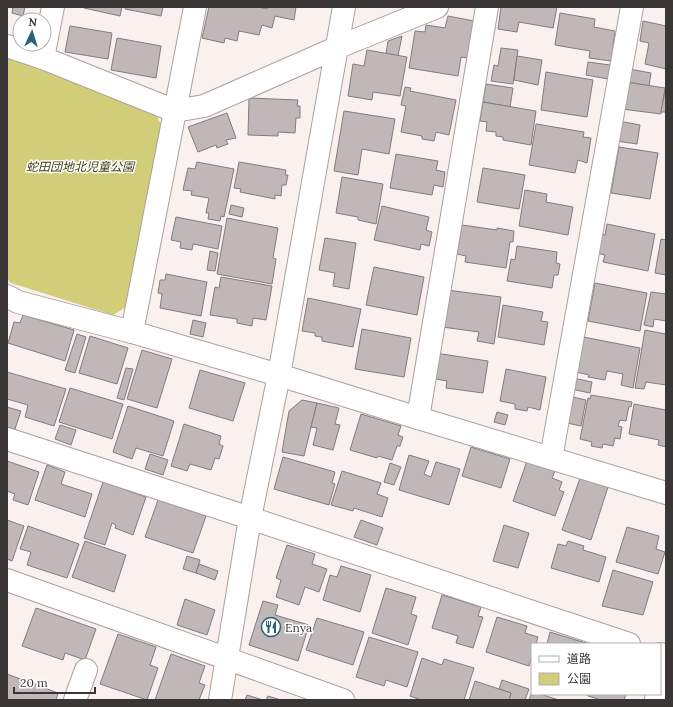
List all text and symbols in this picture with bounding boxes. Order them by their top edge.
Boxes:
north arrow [12,12,52,52]
text: N [28,15,38,29]
park label: 蛇田団地北児童公園 [26,159,136,174]
restaurant icon: Enya [260,616,282,638]
place label: Enya [285,620,312,635]
legend [531,643,661,695]
text: 道路 [567,651,591,666]
scale bar [14,669,95,695]
text: 公園 [567,671,591,686]
text: 20 m [20,675,48,690]

